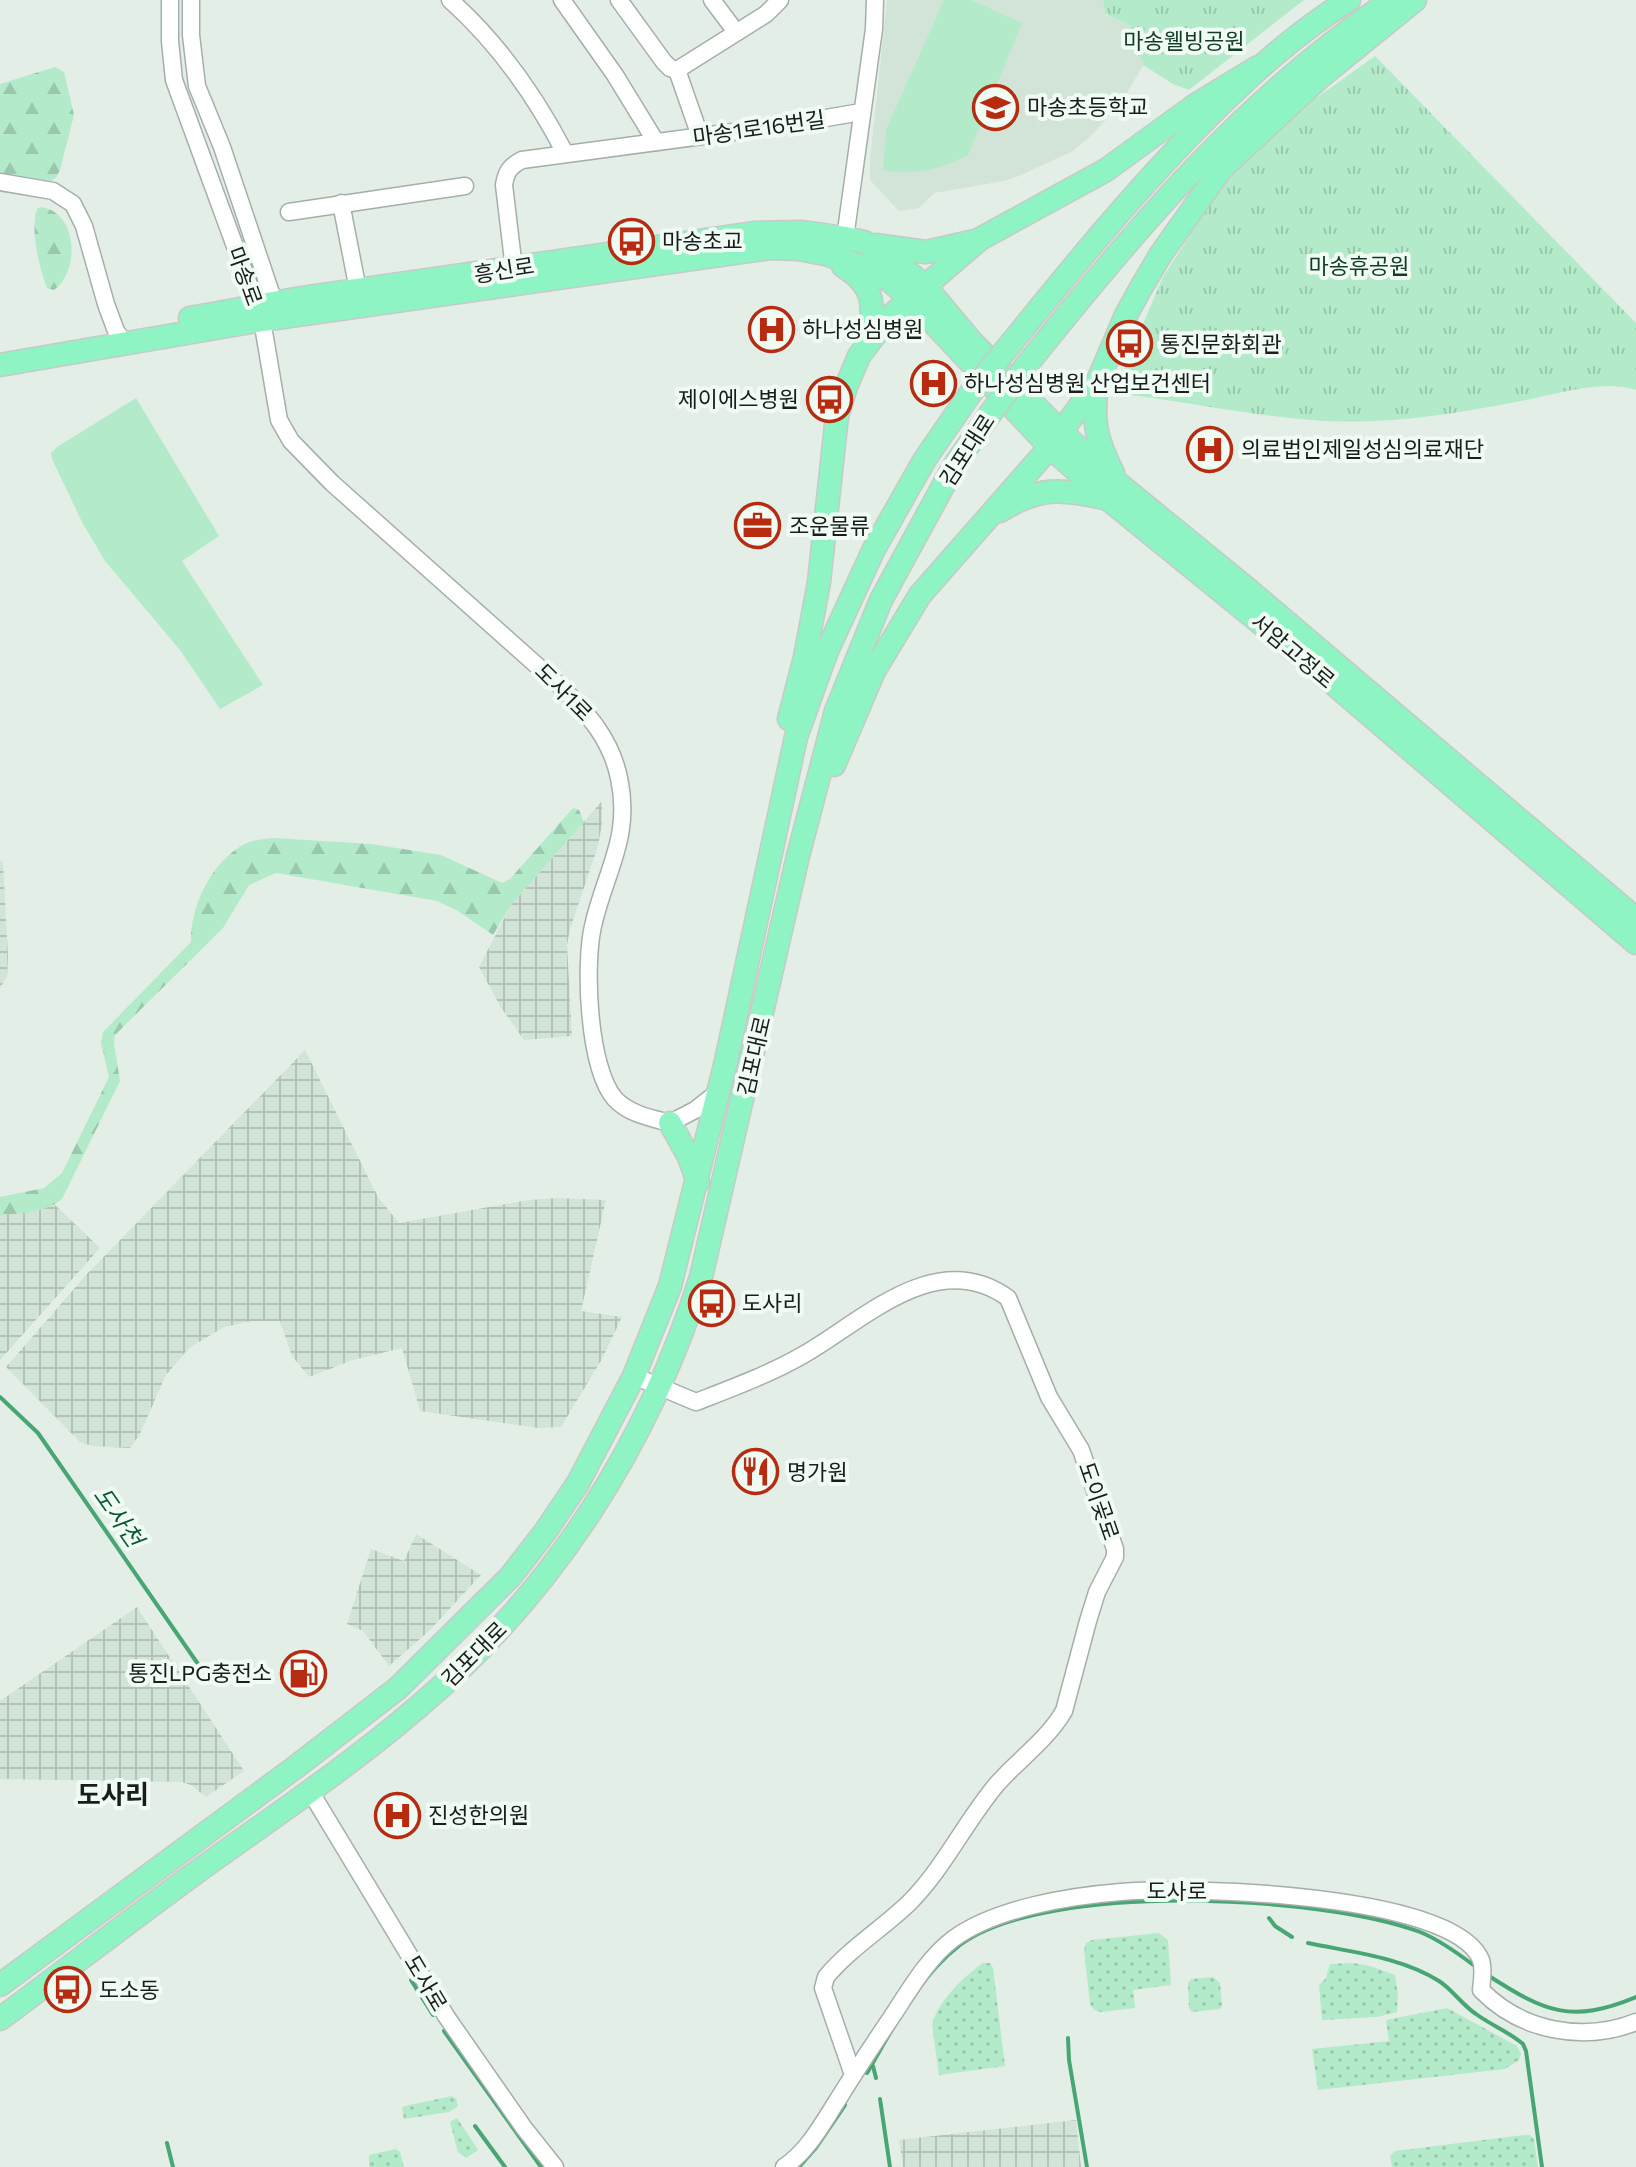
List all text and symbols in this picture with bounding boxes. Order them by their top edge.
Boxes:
park label: 마송웰빙공원 [1123,27,1245,54]
school or university icon: 마송초등학교 [972,83,1020,131]
place label: 마송초등학교 [1027,93,1148,120]
street label: 마송1로16번길 [691,105,827,150]
bus stop icon: 마송초교 [607,217,655,265]
place label: 마송초교 [662,227,743,254]
street label: 마송로 [222,243,269,309]
street label: 흥신로 [472,251,536,288]
park label: 마송휴공원 [1308,252,1410,279]
hospital icon: 하나성심병원 [747,305,795,353]
place label: 하나성심병원 [802,315,923,342]
bus stop icon: 통진문화회관 [1105,320,1153,368]
place label: 통진문화회관 [1160,330,1281,357]
hospital icon: 하나성심병원 산업보건센터 [909,359,957,407]
place label: 하나성심병원 산업보건센터 [964,369,1211,396]
bus stop icon: 제이에스병원 [806,375,854,423]
place label: 제이에스병원 [678,385,799,412]
street label: 김포대로 [933,408,1000,491]
hospital icon: 의료법인제일성심의료재단 [1186,425,1234,473]
place label: 의료법인제일성심의료재단 [1241,435,1484,462]
office icon: 조운물류 [734,502,782,550]
place label: 조운물류 [789,512,870,539]
street label: 서암고정로 [1246,608,1341,693]
street label: 도사1로 [530,657,599,726]
street label: 김포대로 [731,1013,776,1098]
bus stop icon: 도사리 [687,1279,735,1327]
place label: 도사리 [742,1289,803,1316]
restaurant icon: 명가원 [732,1448,780,1496]
place label: 명가원 [787,1458,848,1485]
street label: 도이곶로 [1074,1458,1125,1544]
water label: 도사천 [88,1481,152,1554]
street label: 김포대로 [435,1615,512,1692]
fuel station icon: 통진LPG충전소 [279,1649,327,1697]
place label: 통진LPG충전소 [128,1659,272,1686]
district label: 도사리 [77,1778,149,1809]
hospital icon: 진성한의원 [373,1791,421,1839]
place label: 진성한의원 [428,1801,529,1828]
street label: 도사로 [1147,1877,1207,1904]
street label: 도사로 [399,1950,454,2016]
bus stop icon: 도소동 [44,1966,92,2014]
place label: 도소동 [99,1976,160,2003]

